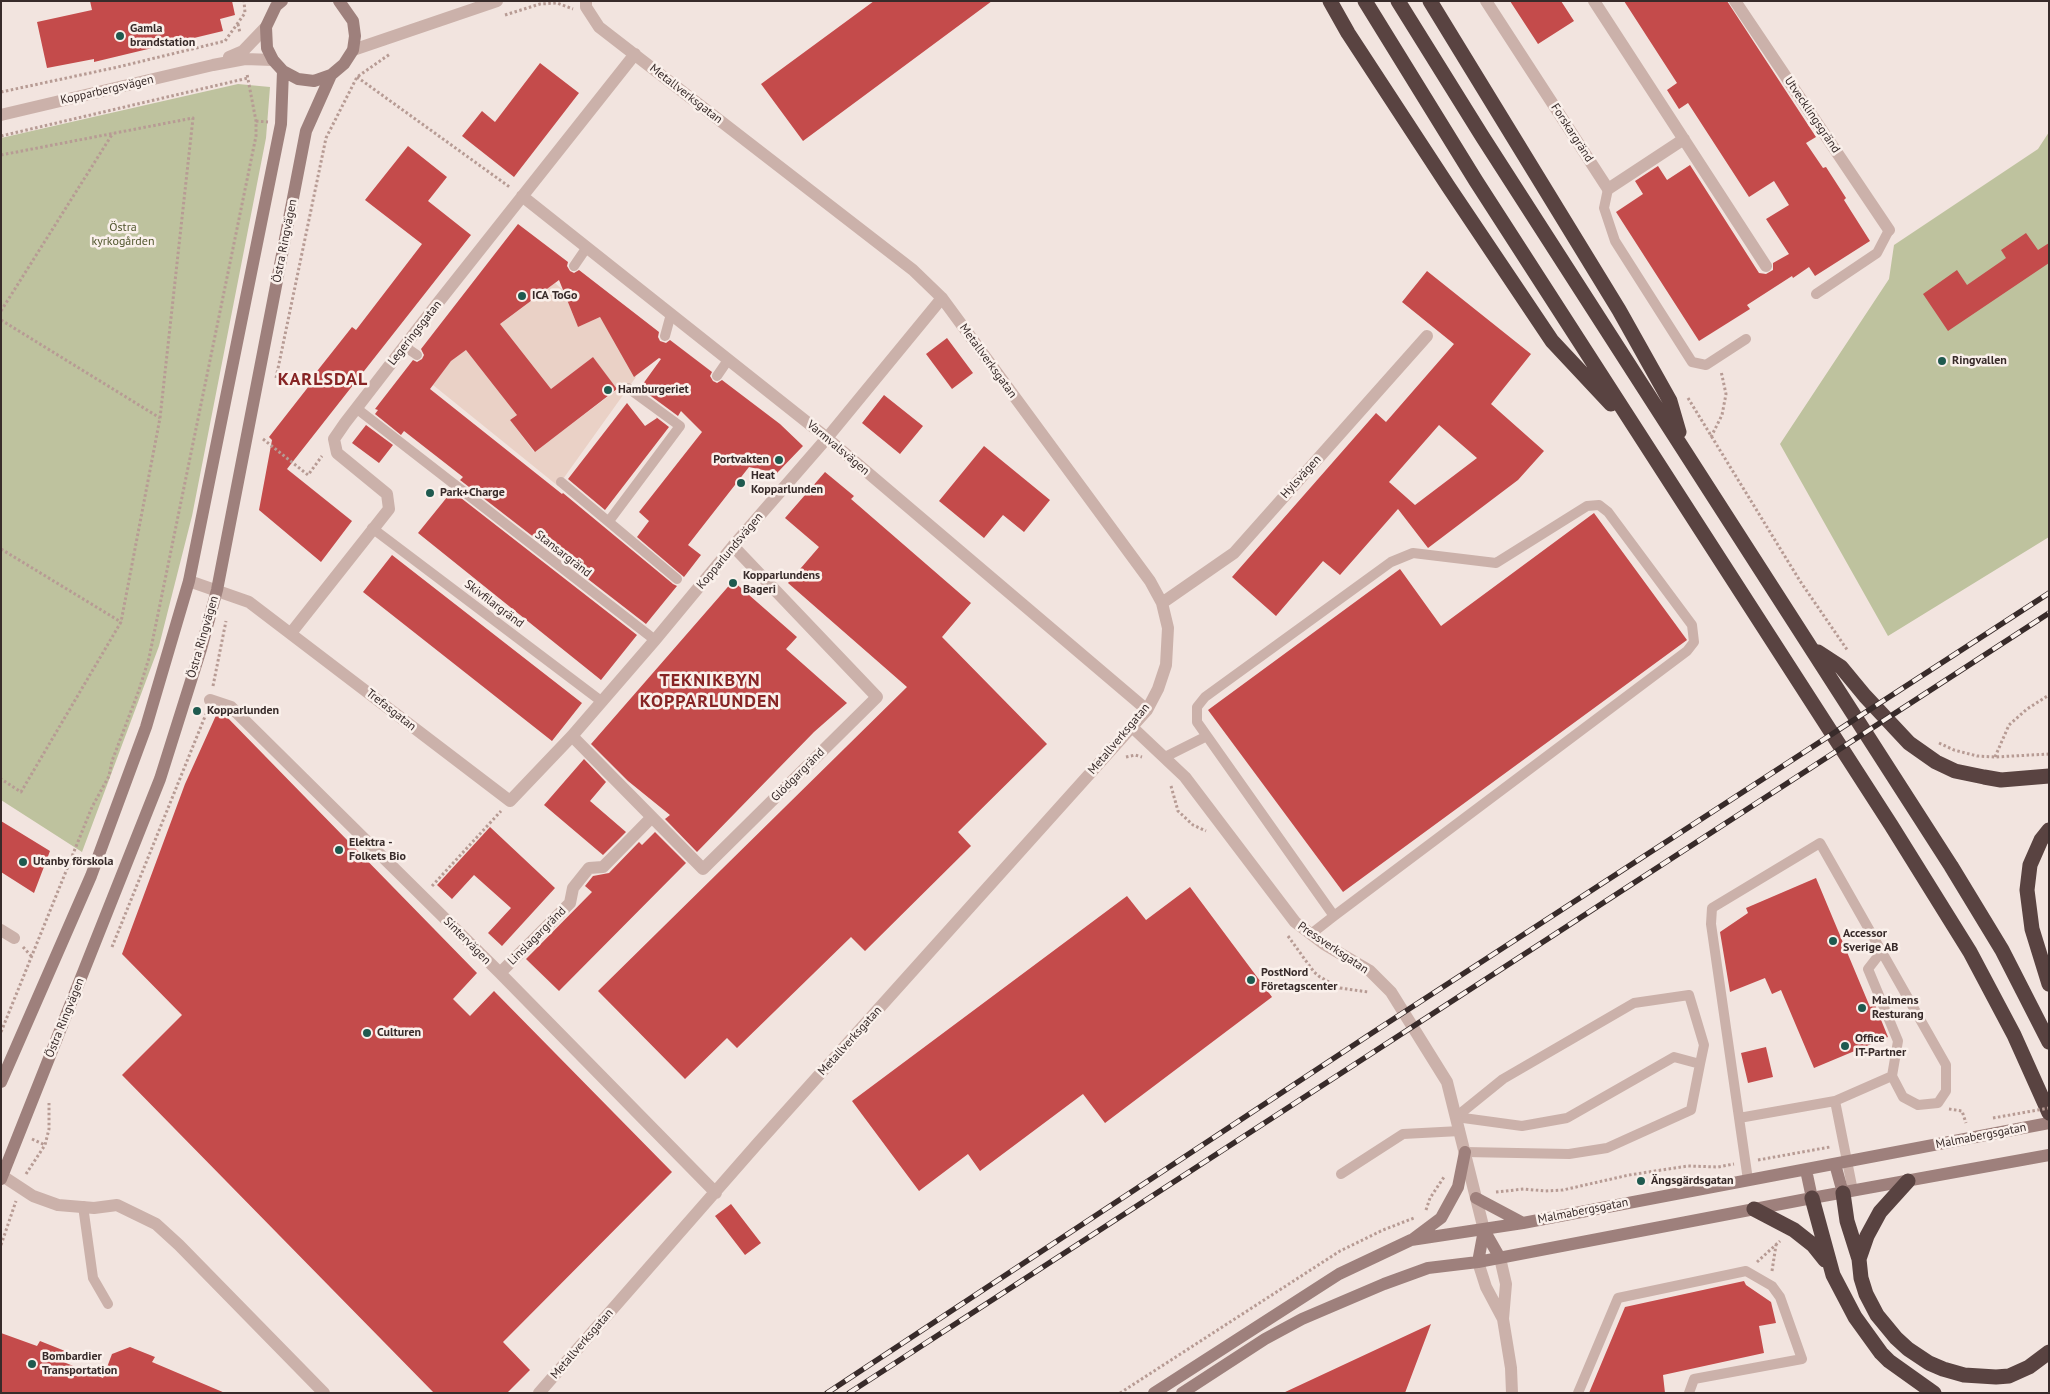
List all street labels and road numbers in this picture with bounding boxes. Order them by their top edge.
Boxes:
street label: Metallverksgatan [647,61,725,127]
street label: Kopparbergsvägen [59,72,155,108]
street label: Utvecklingsgränd [1781,74,1843,156]
street label: Forskargränd [1548,101,1596,165]
street label: Östra Ringvägen [270,198,300,284]
street label: Legeringsgatan [385,298,445,368]
street label: Metallverksgatan [956,321,1020,401]
street label: Varmvalsvägen [804,418,872,478]
street label: Hylsvägen [1278,452,1324,502]
street label: Kopparlundsvägen [694,510,766,592]
street label: Stansargränd [532,528,594,580]
street label: Skivfilargränd [461,577,527,631]
street label: Östra Ringvägen [184,594,222,680]
street label: Trefasgatan [363,686,419,734]
street label: Metallverksgatan [1085,701,1153,777]
street label: Glödgargränd [768,745,828,805]
street label: Linslagargränd [505,904,569,968]
street label: Sintervägen [440,914,494,968]
street label: Pressverksgatan [1295,919,1371,977]
street label: Östra Ringvägen [42,976,88,1060]
street label: Metallverksgatan [815,1003,885,1079]
street label: Malmabergsgatan [1935,1120,2027,1152]
street label: Malmabergsgatan [1537,1195,1629,1227]
street label: Metallverksgatan [548,1306,616,1382]

